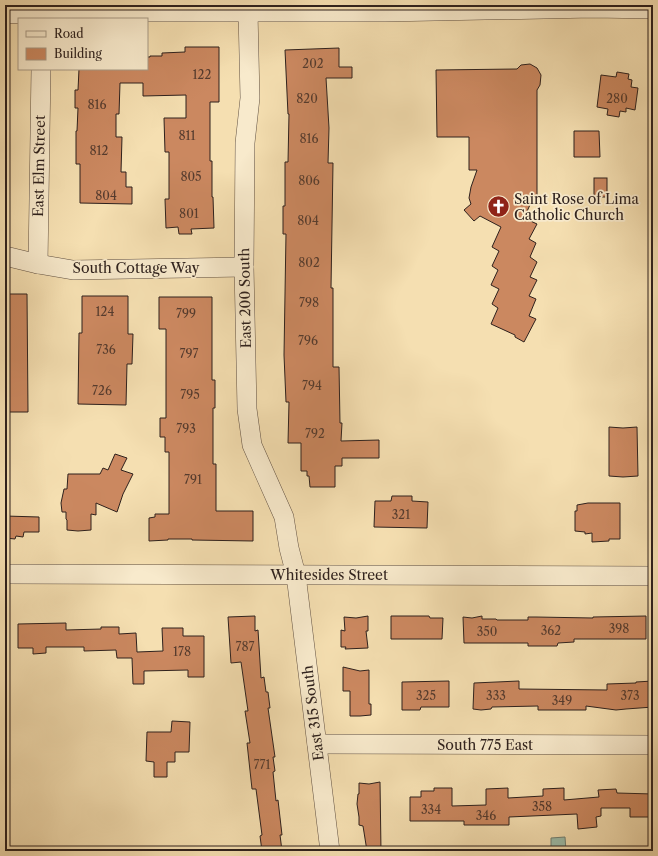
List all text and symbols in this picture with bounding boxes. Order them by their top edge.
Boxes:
legend [18,18,148,70]
text: Road [54,26,84,41]
text: Building [54,46,102,61]
house number: 202 [302,56,324,71]
house number: 122 [193,67,212,82]
house number: 820 [296,91,318,106]
house number: 280 [606,91,628,106]
house number: 816 [87,97,107,112]
street label: East Elm Street [29,115,49,217]
house number: 811 [178,128,196,143]
house number: 816 [299,131,319,146]
house number: 812 [89,143,109,158]
house number: 805 [180,169,202,184]
house number: 806 [298,173,320,188]
house number: 804 [95,188,117,203]
place label: Saint Rose of Lima Catholic Church [514,190,640,224]
church icon: Saint Rose of Lima Catholic Church [485,194,511,220]
house number: 801 [179,206,199,221]
house number: 804 [297,213,319,228]
street label: East 200 South [235,247,255,348]
house number: 802 [298,255,320,270]
street label: South Cottage Way [73,259,200,277]
house number: 798 [299,295,319,310]
house number: 124 [96,304,115,319]
house number: 799 [176,306,196,321]
house number: 796 [298,333,318,348]
house number: 736 [96,342,116,357]
house number: 797 [180,346,199,361]
house number: 794 [302,378,322,393]
house number: 726 [92,383,112,398]
house number: 795 [180,387,200,402]
house number: 793 [176,421,196,436]
house number: 792 [305,426,325,441]
house number: 791 [184,472,202,487]
house number: 321 [392,507,410,522]
street label: Whitesides Street [269,566,388,584]
house number: 398 [609,621,629,636]
house number: 362 [541,623,561,638]
house number: 350 [477,624,497,639]
house number: 787 [236,639,255,654]
house number: 178 [173,644,191,659]
street label: East 315 South [298,664,328,762]
house number: 325 [416,688,436,703]
house number: 333 [486,688,506,703]
house number: 373 [620,688,640,703]
house number: 349 [552,693,572,708]
street label: South 775 East [437,736,533,754]
house number: 771 [254,757,270,772]
house number: 358 [532,799,552,814]
house number: 334 [421,802,441,817]
house number: 346 [476,808,496,823]

